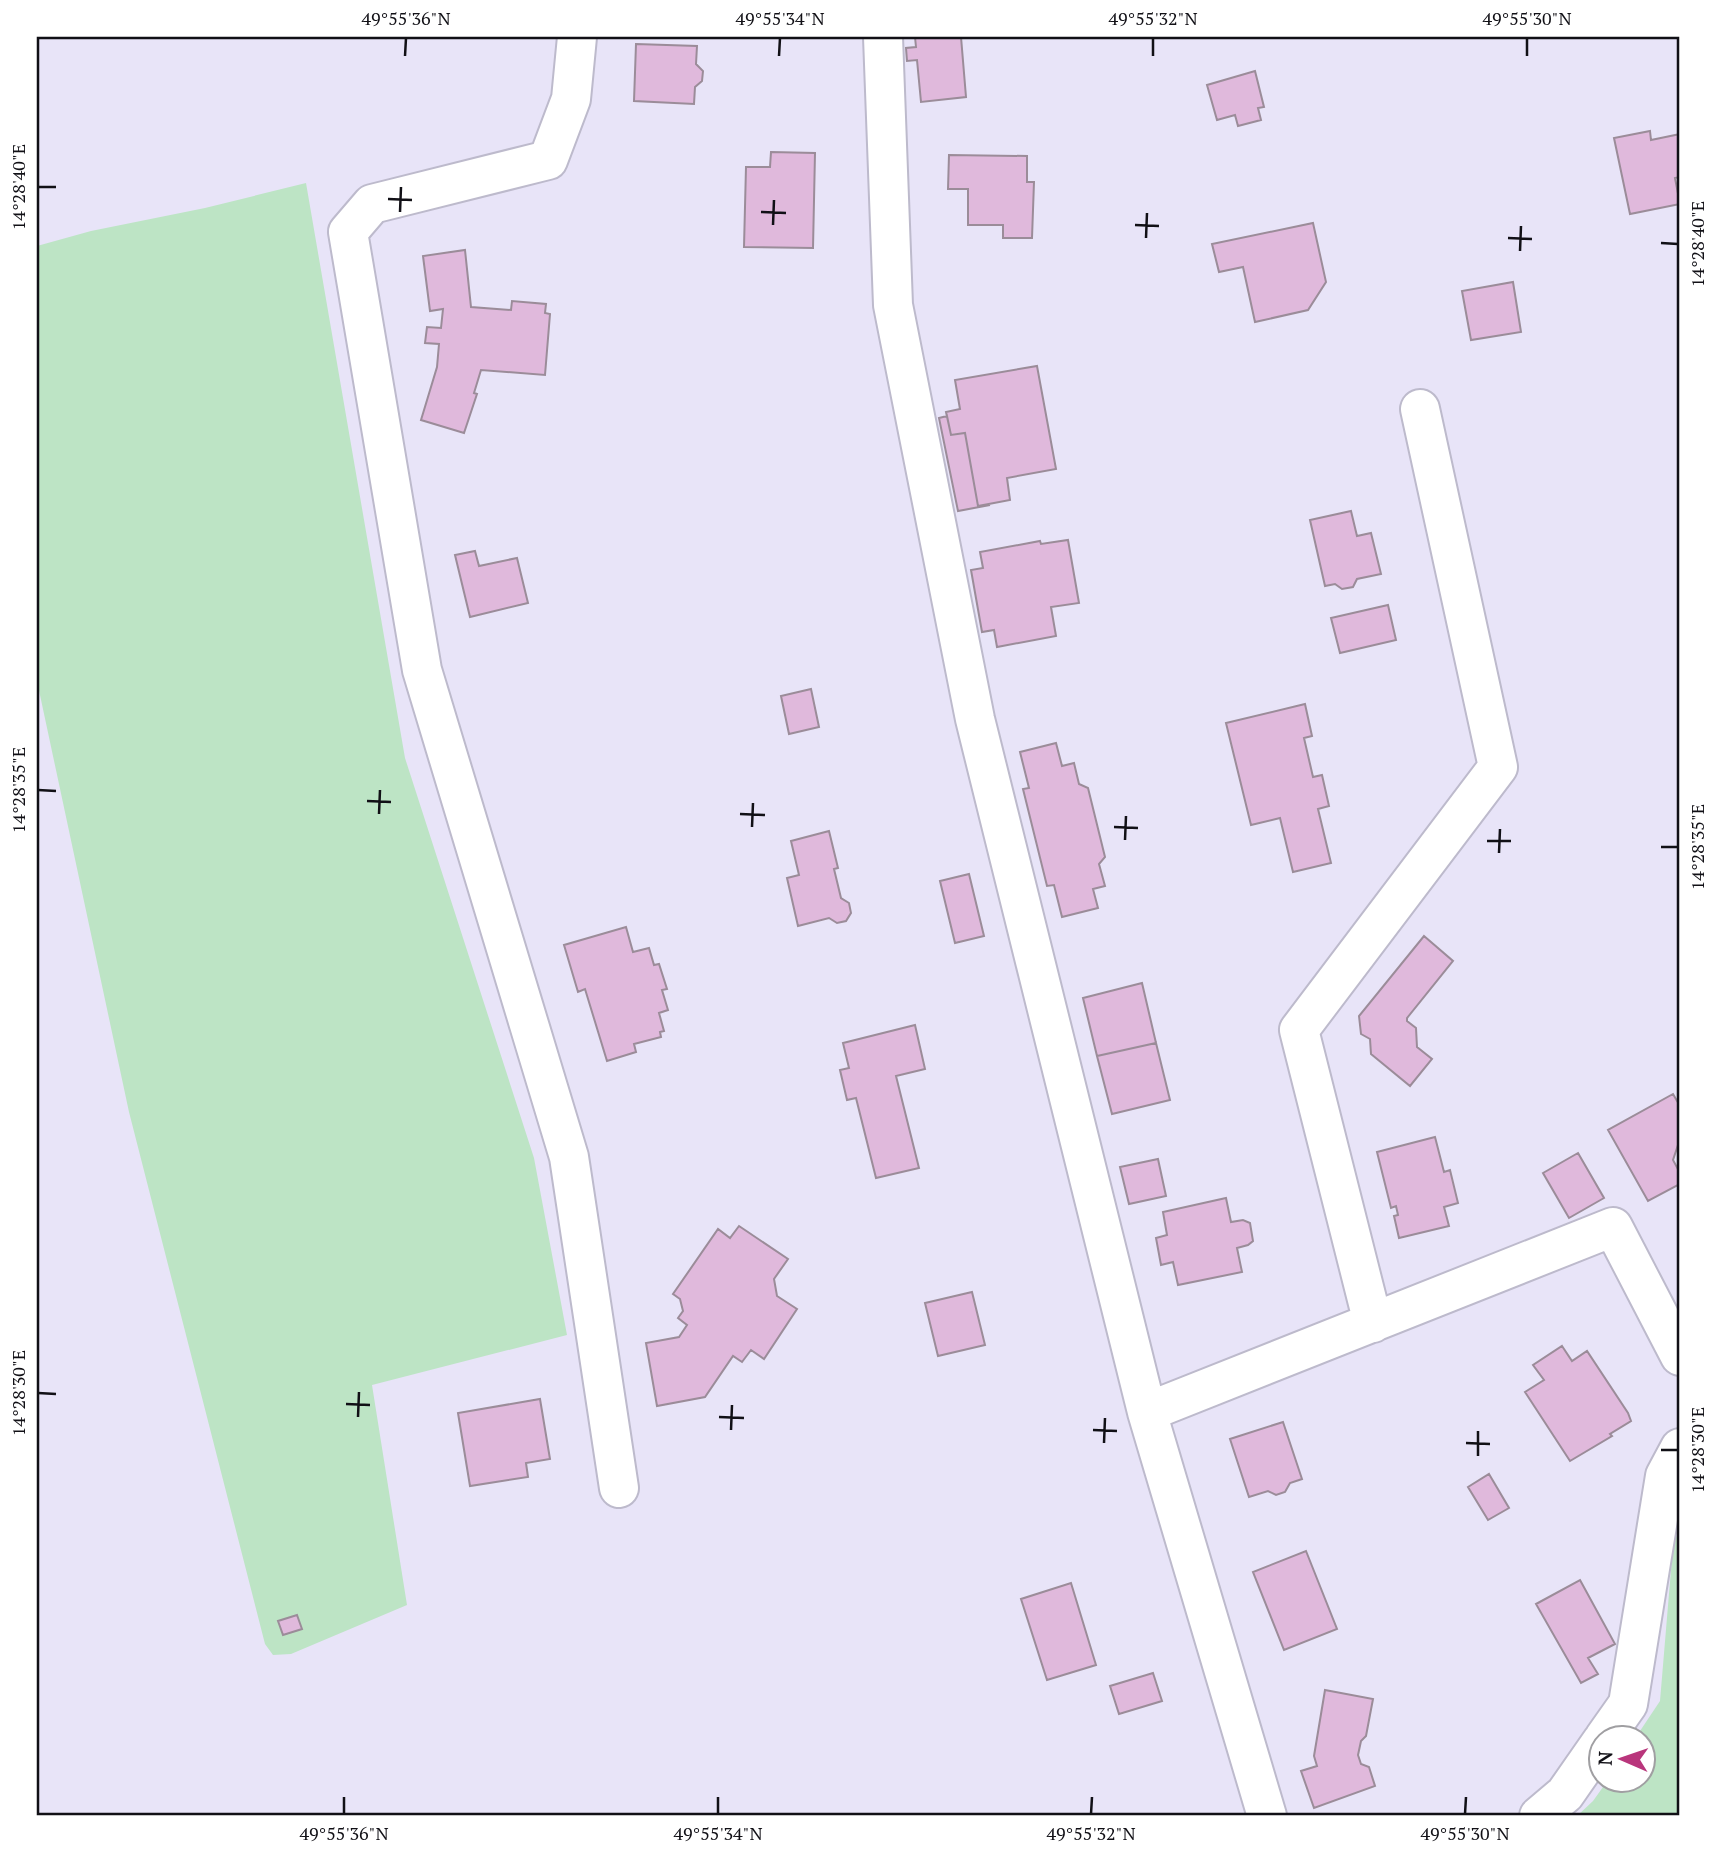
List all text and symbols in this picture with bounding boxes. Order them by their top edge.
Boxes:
text: 49°55'36"N [361,6,451,30]
text: 49°55'34"N [735,6,825,30]
text: 49°55'32"N [1108,6,1198,30]
text: 49°55'30"N [1482,6,1572,30]
text: 14°28'40"E [6,144,30,230]
text: 14°28'40"E [1685,201,1709,287]
text: 14°28'35"E [6,747,30,833]
text: 14°28'35"E [1685,804,1709,890]
text: 14°28'30"E [6,1350,30,1436]
text: 14°28'30"E [1685,1407,1709,1493]
north arrow [1588,1724,1658,1794]
text: N [1592,1750,1617,1766]
text: 49°55'36"N [299,1821,389,1845]
text: 49°55'34"N [673,1821,763,1845]
text: 49°55'32"N [1046,1821,1136,1845]
text: 49°55'30"N [1420,1821,1510,1845]

